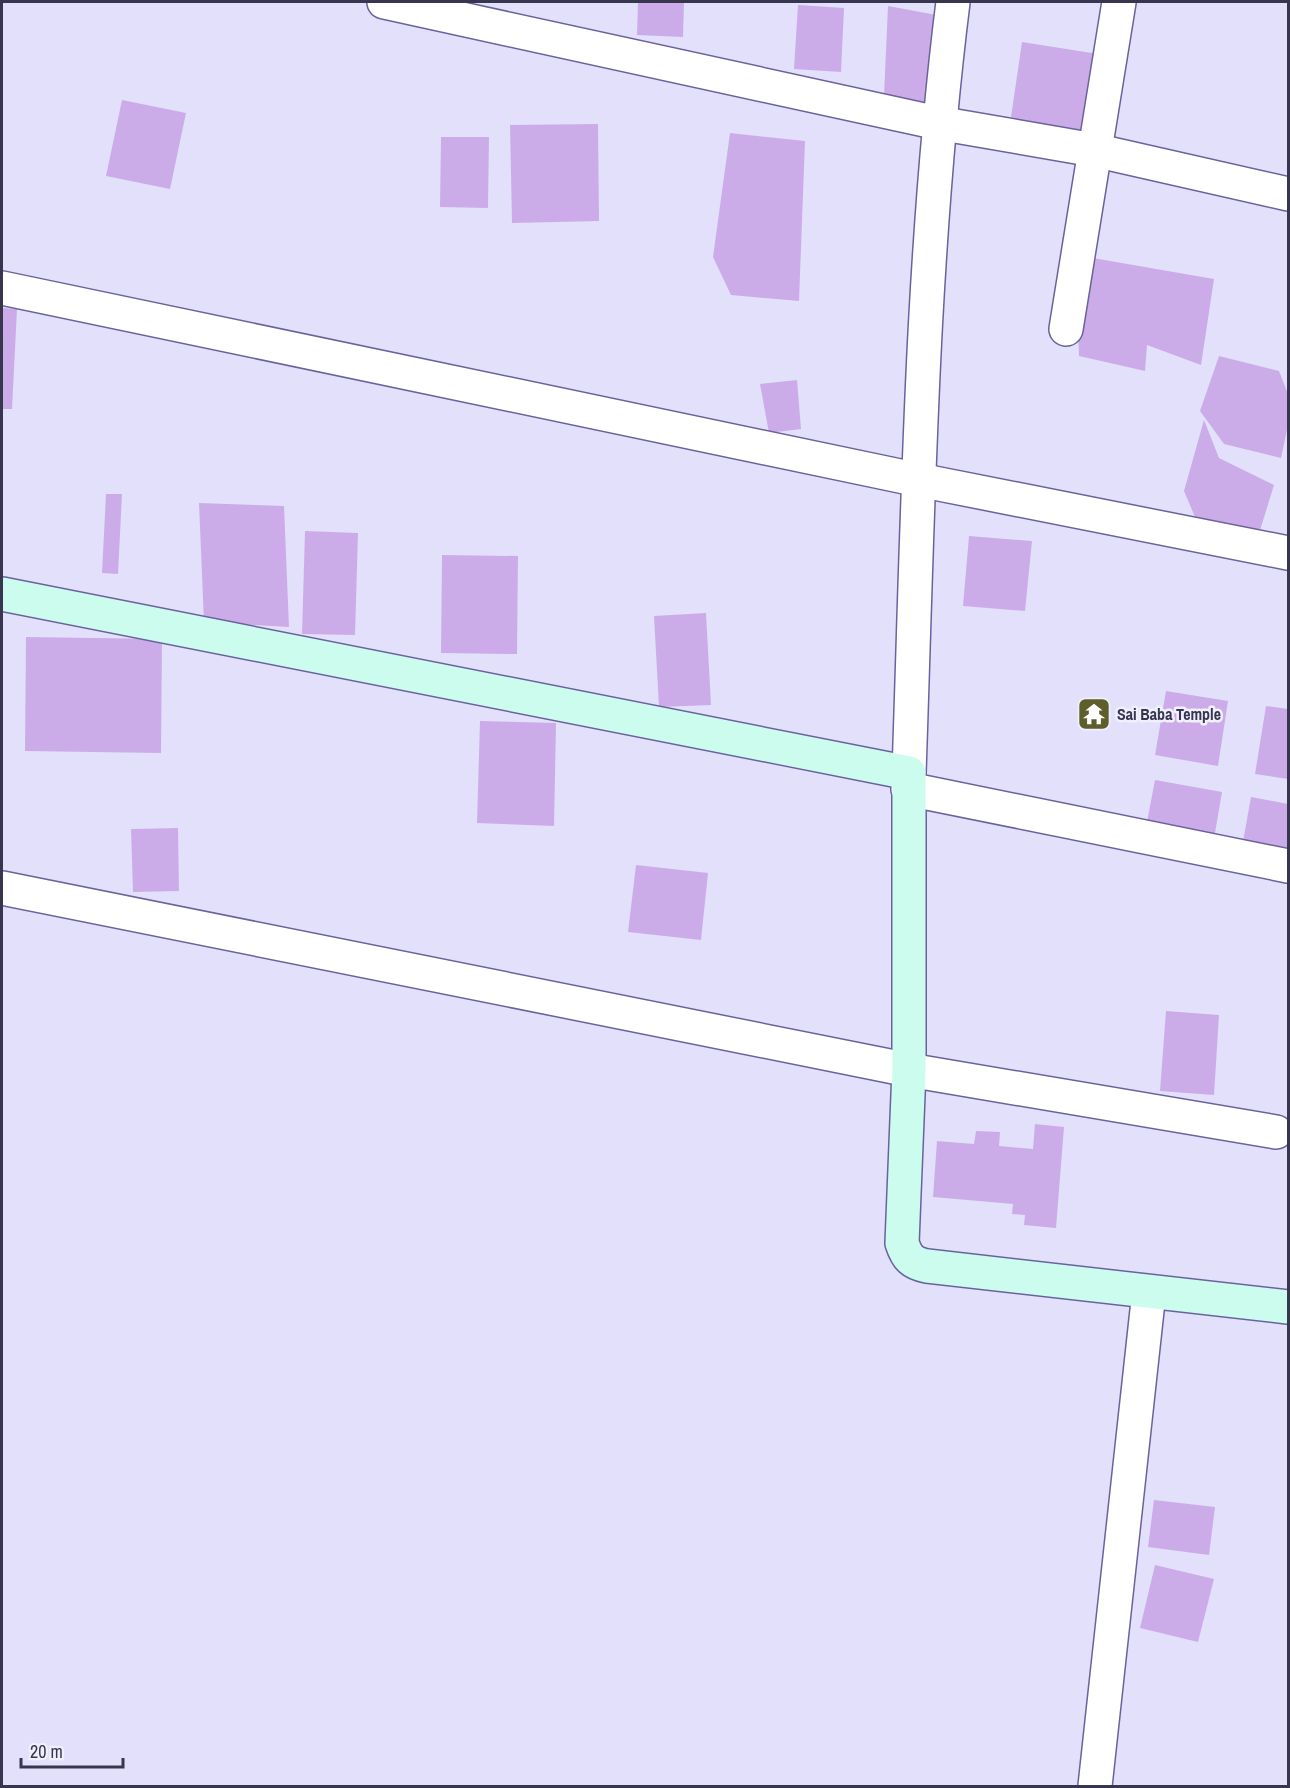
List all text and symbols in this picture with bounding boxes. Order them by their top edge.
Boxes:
temple icon: Sai Baba Temple [1076,696,1112,732]
place label: Sai Baba Temple [1117,703,1221,725]
scale bar [21,1731,123,1769]
text: 20 m [30,1739,63,1764]

